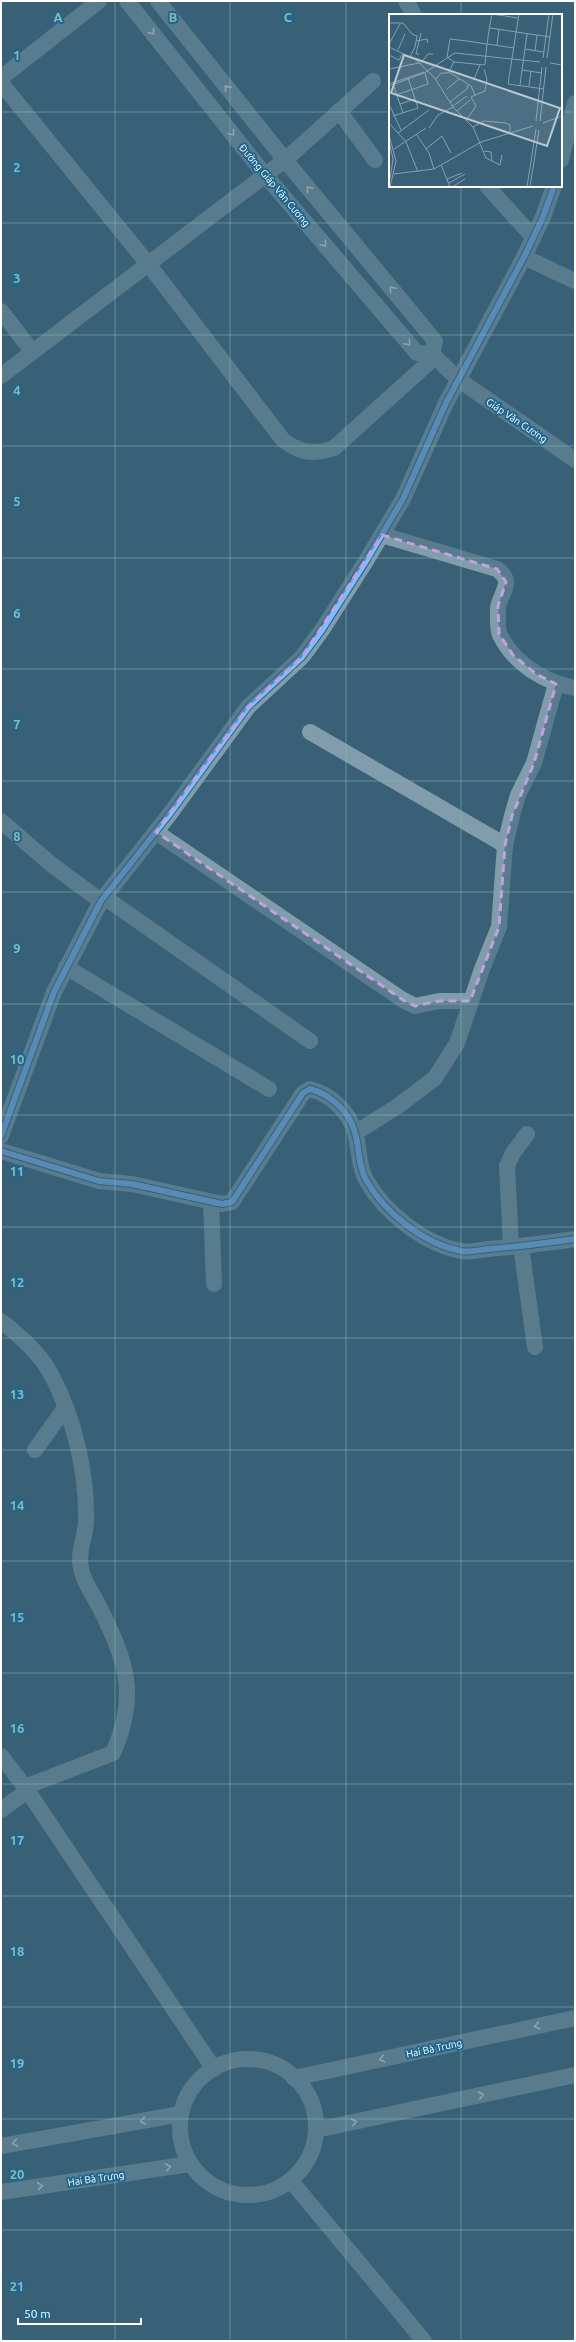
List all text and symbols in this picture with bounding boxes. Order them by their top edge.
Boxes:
text: A [53,10,63,24]
text: B [169,10,178,24]
text: C [284,10,293,24]
inset map [389,14,562,187]
one-way arrow [147,27,154,34]
text: 1 [13,48,21,62]
one-way arrow [225,85,232,92]
one-way arrow [228,129,235,136]
street label: Đường Giáp Văn Cương [237,142,312,229]
text: 2 [13,160,21,174]
one-way arrow [307,186,314,194]
one-way arrow [320,240,327,247]
text: 3 [13,271,21,285]
one-way arrow [390,286,397,293]
one-way arrow [404,339,411,346]
text: 4 [13,383,21,397]
street label: Giáp Văn Cương [484,396,549,445]
text: 5 [13,494,21,508]
text: 6 [13,606,21,620]
text: 7 [13,717,21,731]
text: 8 [13,829,21,843]
text: 9 [13,941,21,955]
text: 10 [10,1052,24,1066]
text: 11 [10,1164,24,1178]
text: 12 [10,1275,24,1289]
text: 13 [10,1387,24,1401]
text: 14 [10,1498,24,1512]
text: 15 [10,1610,24,1624]
text: 16 [10,1721,24,1735]
text: 17 [10,1833,24,1847]
text: 18 [10,1944,24,1958]
one-way arrow [534,2021,540,2029]
street label: Hai Bà Trưng [405,2037,463,2060]
one-way arrow [379,2055,386,2063]
text: 19 [10,2056,24,2070]
one-way arrow [478,2091,484,2100]
one-way arrow [140,2116,146,2125]
one-way arrow [351,2119,357,2127]
one-way arrow [12,2139,18,2147]
one-way arrow [165,2163,171,2172]
text: 20 [10,2167,24,2181]
street label: Hai Bà Trưng [67,2169,125,2188]
one-way arrow [36,2182,43,2191]
text: 21 [10,2279,24,2293]
scale bar [18,2300,141,2326]
text: 50 m [24,2307,51,2320]

